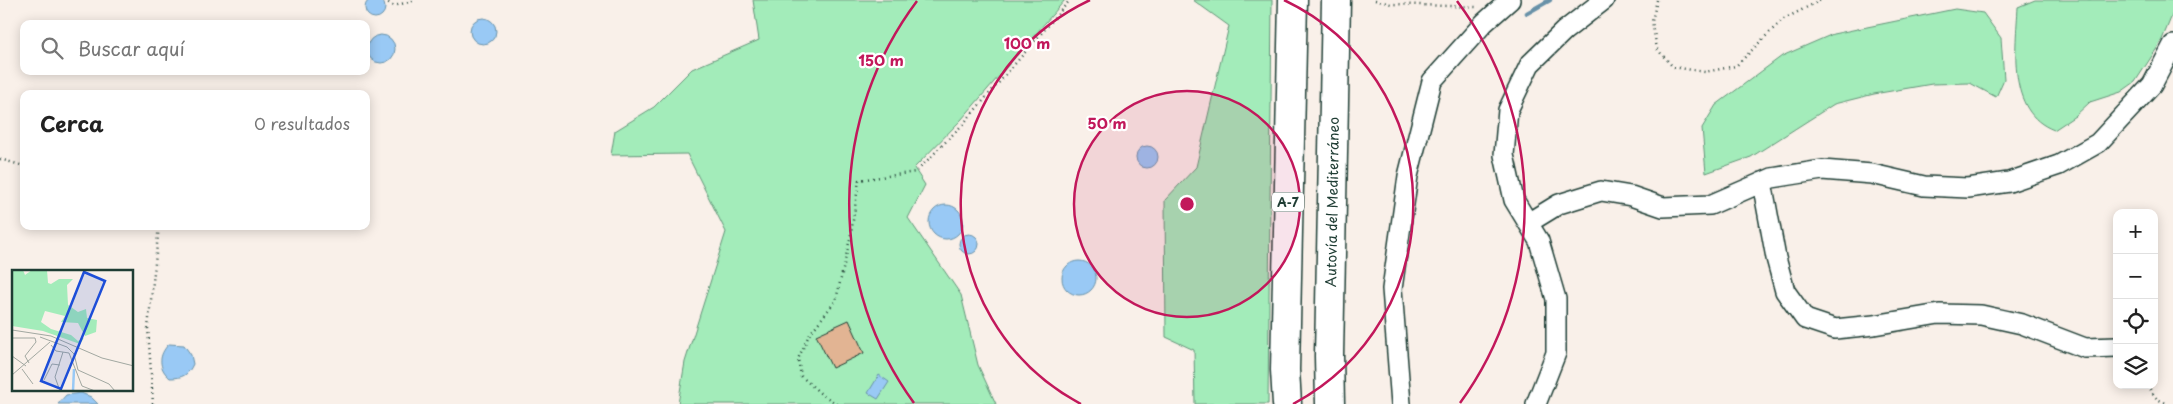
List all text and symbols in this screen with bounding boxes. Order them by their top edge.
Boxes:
search box [20,20,370,75]
text: 100 m [1004,31,1050,54]
icon: search [38,34,66,62]
text: Buscar aquí [78,34,185,62]
text: 150 m [858,48,904,71]
text: Cerca [40,107,104,139]
text: 0 resultados [254,111,350,135]
text: 50 m [1088,111,1126,134]
street label: Autovía del Mediterráneo [1320,116,1344,287]
road number: A-7 [1272,192,1304,212]
centre of rings [1178,195,1196,213]
map controls [2113,209,2158,389]
button: + [2113,209,2158,254]
button: − [2113,254,2158,299]
inset map [12,270,134,392]
button: locate [2113,299,2158,344]
button: layers [2113,344,2158,389]

